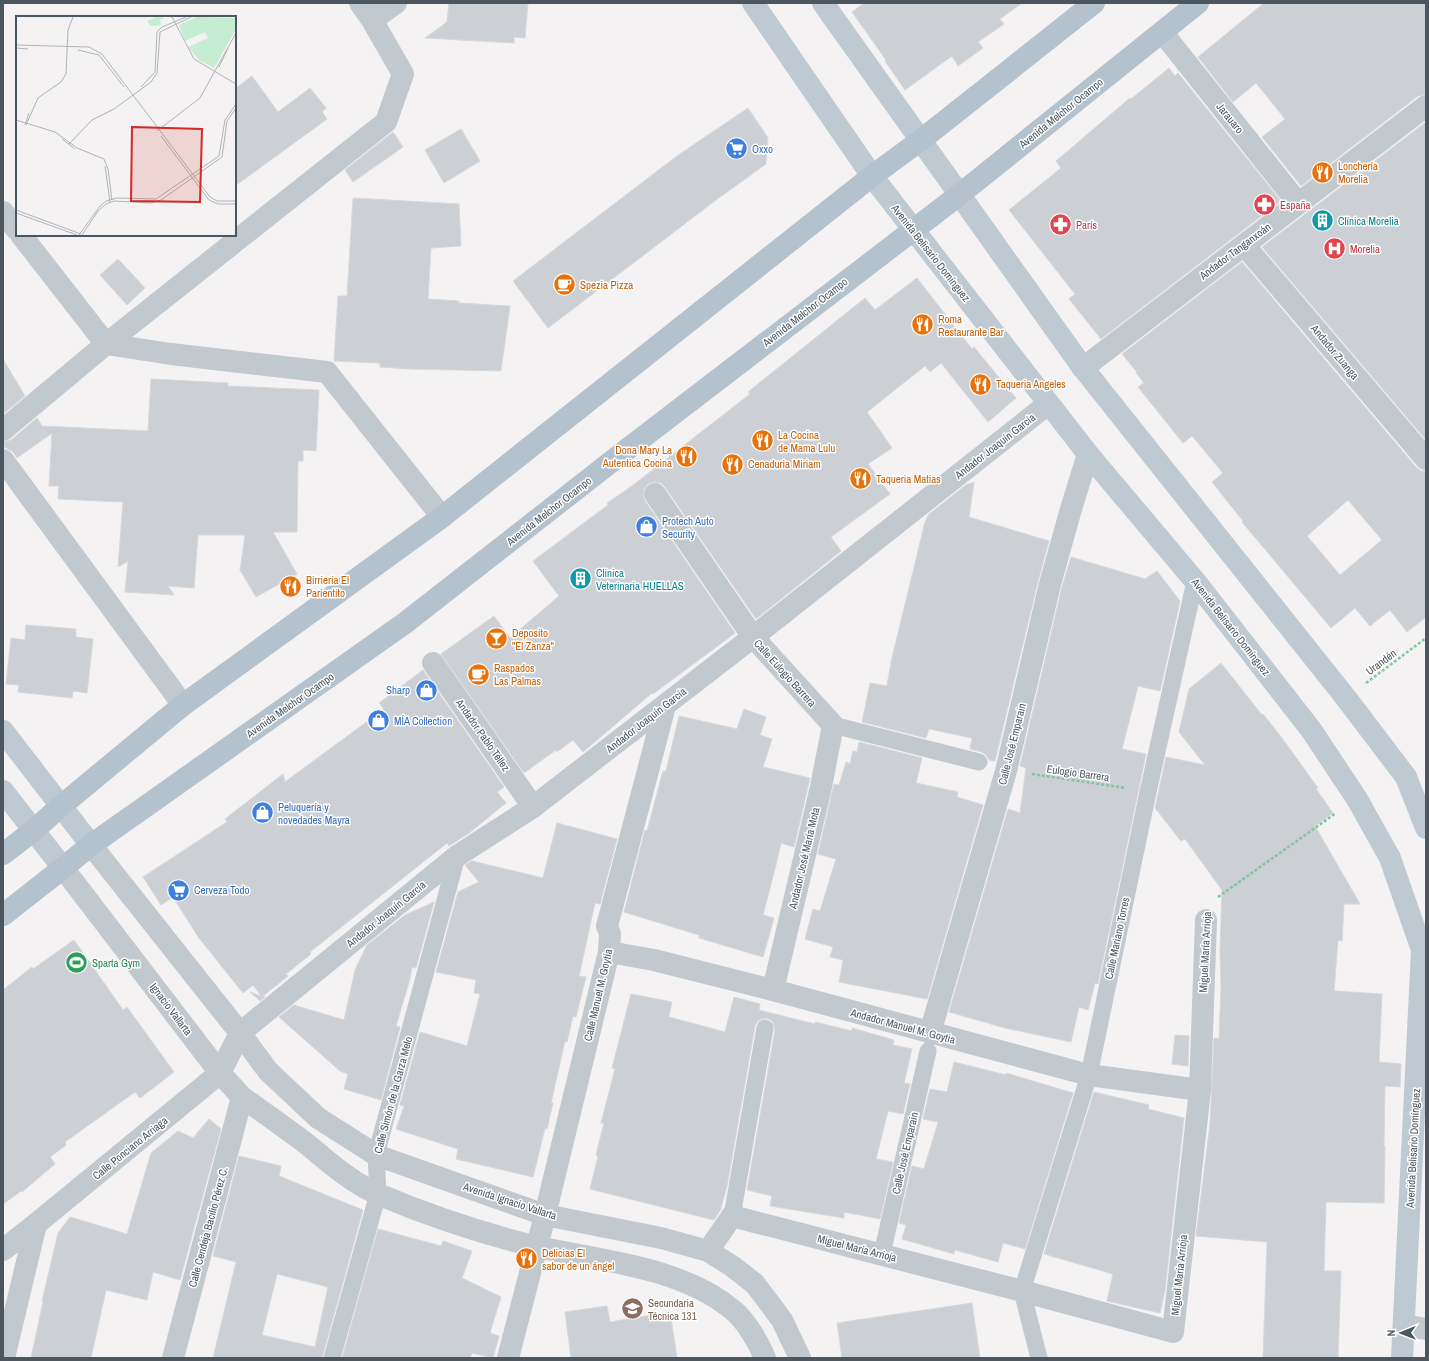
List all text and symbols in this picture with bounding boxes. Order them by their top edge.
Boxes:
inset map [16,16,236,236]
street label: Avenida Melchor Ocampo [1015,75,1106,152]
street label: Jarauaro [1213,100,1247,136]
supermarket icon: Oxxo [724,136,750,162]
place label: Oxxo [752,142,773,156]
restaurant icon: Lonchería Morelia [1309,159,1335,185]
place label: Lonchería Morelia [1338,159,1378,186]
pharmacy icon: España [1251,192,1277,218]
place label: España [1280,198,1311,212]
street label: Avenida Belisario Domínguez [888,201,974,305]
building icon: Clínica Morelia [1310,208,1336,234]
pharmacy icon: París [1048,212,1074,238]
place label: Clínica Morelia [1338,214,1399,228]
place label: París [1076,218,1098,232]
street label: Andador Tanganxoán [1196,220,1273,283]
hospital icon: Morelia [1321,236,1347,262]
place label: Morelia [1350,242,1380,256]
cafe icon: Spezia Pizza [551,272,577,298]
street label: Avenida Melchor Ocampo [759,274,850,350]
place label: Spezia Pizza [580,278,633,292]
restaurant icon: Roma Restaurante Bar [910,312,936,338]
place label: Roma Restaurante Bar [938,312,1004,339]
street label: Andador Zuanga [1307,321,1362,382]
restaurant icon: Taqueria Angeles [968,371,994,397]
place label: Taqueria Angeles [996,377,1066,391]
street label: Andador Joaquín García [951,410,1038,482]
restaurant icon: La Cocina de Mama Lulu [749,428,775,454]
place label: La Cocina de Mama Lulu [778,428,835,455]
place label: Dona Mary La Autentica Cocina [602,443,672,470]
restaurant icon: Dona Mary La Autentica Cocina [674,443,700,469]
restaurant icon: Cenaduria Miriam [719,451,745,477]
place label: Cenaduria Miriam [748,457,821,471]
restaurant icon: Taqueria Matias [847,466,873,492]
place label: Taqueria Matias [876,472,941,486]
street label: Avenida Melchor Ocampo [503,473,594,549]
shop icon: Protech Auto Security [634,514,660,540]
place label: Protech Auto Security [662,514,714,541]
building icon: Clinica Veterinaria HUELLAS [567,566,593,592]
place label: Clinica Veterinaria HUELLAS [596,566,684,593]
restaurant icon: Birriería El Parientito [277,573,303,599]
place label: Birriería El Parientito [306,573,349,600]
street label: Avenida Belisario Domínguez [1188,575,1274,679]
bar icon: Deposito "El Zanza" [484,626,510,652]
place label: Deposito "El Zanza" [512,626,554,653]
street label: Calle Eulogio Barrera [751,636,819,710]
street label: Urandén [1363,646,1399,678]
cafe icon: Raspados Las Palmas [465,661,491,687]
place label: Raspados Las Palmas [494,661,542,688]
street label: Avenida Melchor Ocampo [243,669,337,741]
shop icon: Sharp [413,677,439,703]
place label: Sharp [386,683,410,697]
street label: Andador Joaquín García [602,684,689,756]
street label: Andador Pablo Téllez [452,695,513,774]
street label: Calle José Emparain [995,702,1029,786]
shop icon: MÍA Collection [366,708,392,734]
place label: MÍA Collection [394,714,452,728]
street label: Eulogio Barrera [1046,762,1110,784]
shop icon: Peluquería y novedades Mayra [250,800,276,826]
place label: Peluquería y novedades Mayra [278,800,350,827]
street label: Andador José María Mota [785,806,822,911]
supermarket icon: Cerveza Todo [165,877,191,903]
street label: Andador Joaquín García [343,878,429,951]
place label: Cerveza Todo [194,883,250,897]
street label: Calle Mariano Torres [1101,895,1133,980]
street label: Miguel María Arrioja [1196,911,1214,993]
street label: Calle Manuel M. Goytia [581,948,615,1042]
sports icon: Sparta Gym [64,950,90,976]
place label: Sparta Gym [92,956,140,970]
street label: Ignacio Vallarta [147,980,195,1038]
street label: Andador Manuel M. Goytia [848,1005,957,1047]
street label: Calle Simón de la Garza Melo [371,1035,415,1155]
street label: Avenida Belisario Domínguez [1403,1087,1423,1209]
street label: Calle José Emparain [889,1111,921,1195]
street label: Calle Ponciano Arriaga [90,1113,170,1183]
street label: Calle Cendeja Bacilio Pérez C. [185,1165,231,1289]
street label: Avenida Ignacio Vallarta [461,1179,559,1223]
street label: Miguel María Arrioja [816,1231,898,1265]
street label: Miguel María Arrioja [1168,1234,1190,1316]
restaurant icon: Delicias El sabor de un ángel [514,1246,540,1272]
place label: Delicias El sabor de un ángel [542,1246,614,1273]
school or university icon: Secundaria Técnica 131 [619,1296,645,1322]
place label: Secundaria Técnica 131 [648,1296,697,1323]
north arrow [1381,1313,1421,1353]
text: N [1384,1330,1398,1337]

